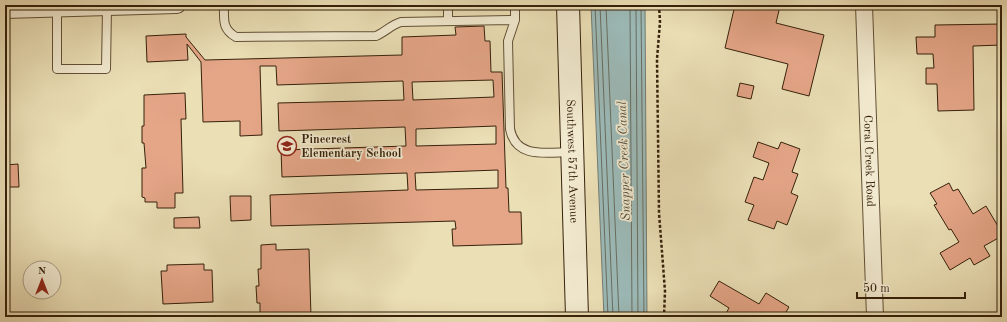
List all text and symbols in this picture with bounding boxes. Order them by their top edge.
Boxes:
street label: Southwest 57th Avenue [564,99,579,224]
water label: Snapper Creek Canal [616,101,633,221]
street label: Coral Creek Road [861,115,876,207]
place label: Pinecrest Elementary School [301,134,402,160]
school or university icon: Pinecrest Elementary School [276,135,298,157]
north arrow [22,260,62,300]
text: N [38,266,47,277]
scale bar [857,274,965,300]
text: 50 m [863,282,890,295]

